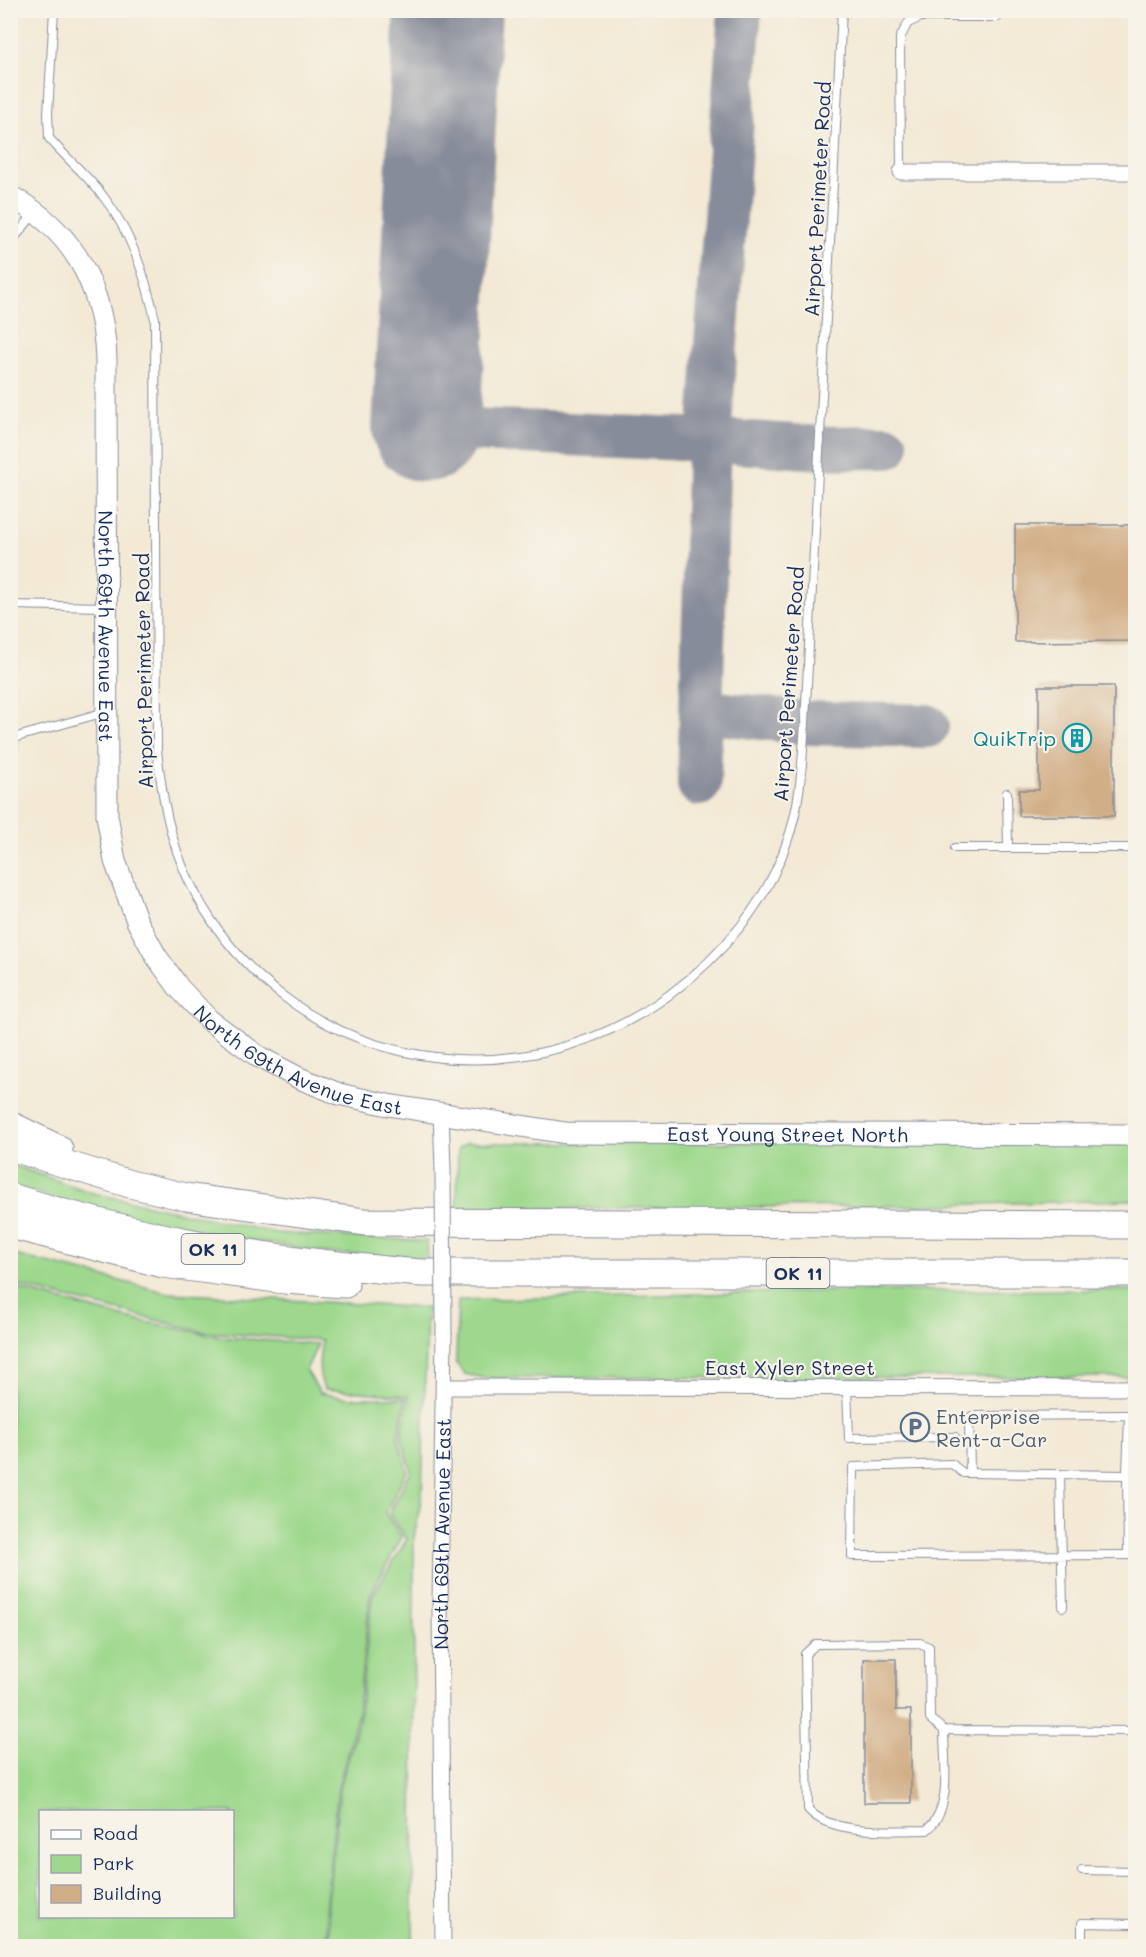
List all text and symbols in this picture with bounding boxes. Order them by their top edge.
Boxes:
street label: Airport Perimeter Road [798,80,836,318]
street label: North 69th Avenue East [93,510,120,742]
street label: Airport Perimeter Road [128,553,158,789]
street label: Airport Perimeter Road [767,565,809,803]
building icon: QuikTrip [1061,722,1093,754]
place label: QuikTrip [973,725,1056,751]
street label: North 69th Avenue East [188,999,404,1120]
street label: East Young Street North [667,1120,908,1147]
road number: OK 11 [182,1234,244,1264]
road number: OK 11 [766,1258,830,1288]
street label: East Xyler Street [705,1354,875,1380]
place label: Enterprise Rent-a-Car [936,1403,1047,1452]
parking icon: Enterprise Rent-a-Car [899,1411,931,1443]
street label: North 69th Avenue East [427,1418,456,1650]
legend [39,1810,234,1918]
text: Road [93,1821,138,1845]
text: Park [93,1851,134,1875]
text: Building [93,1881,161,1905]

